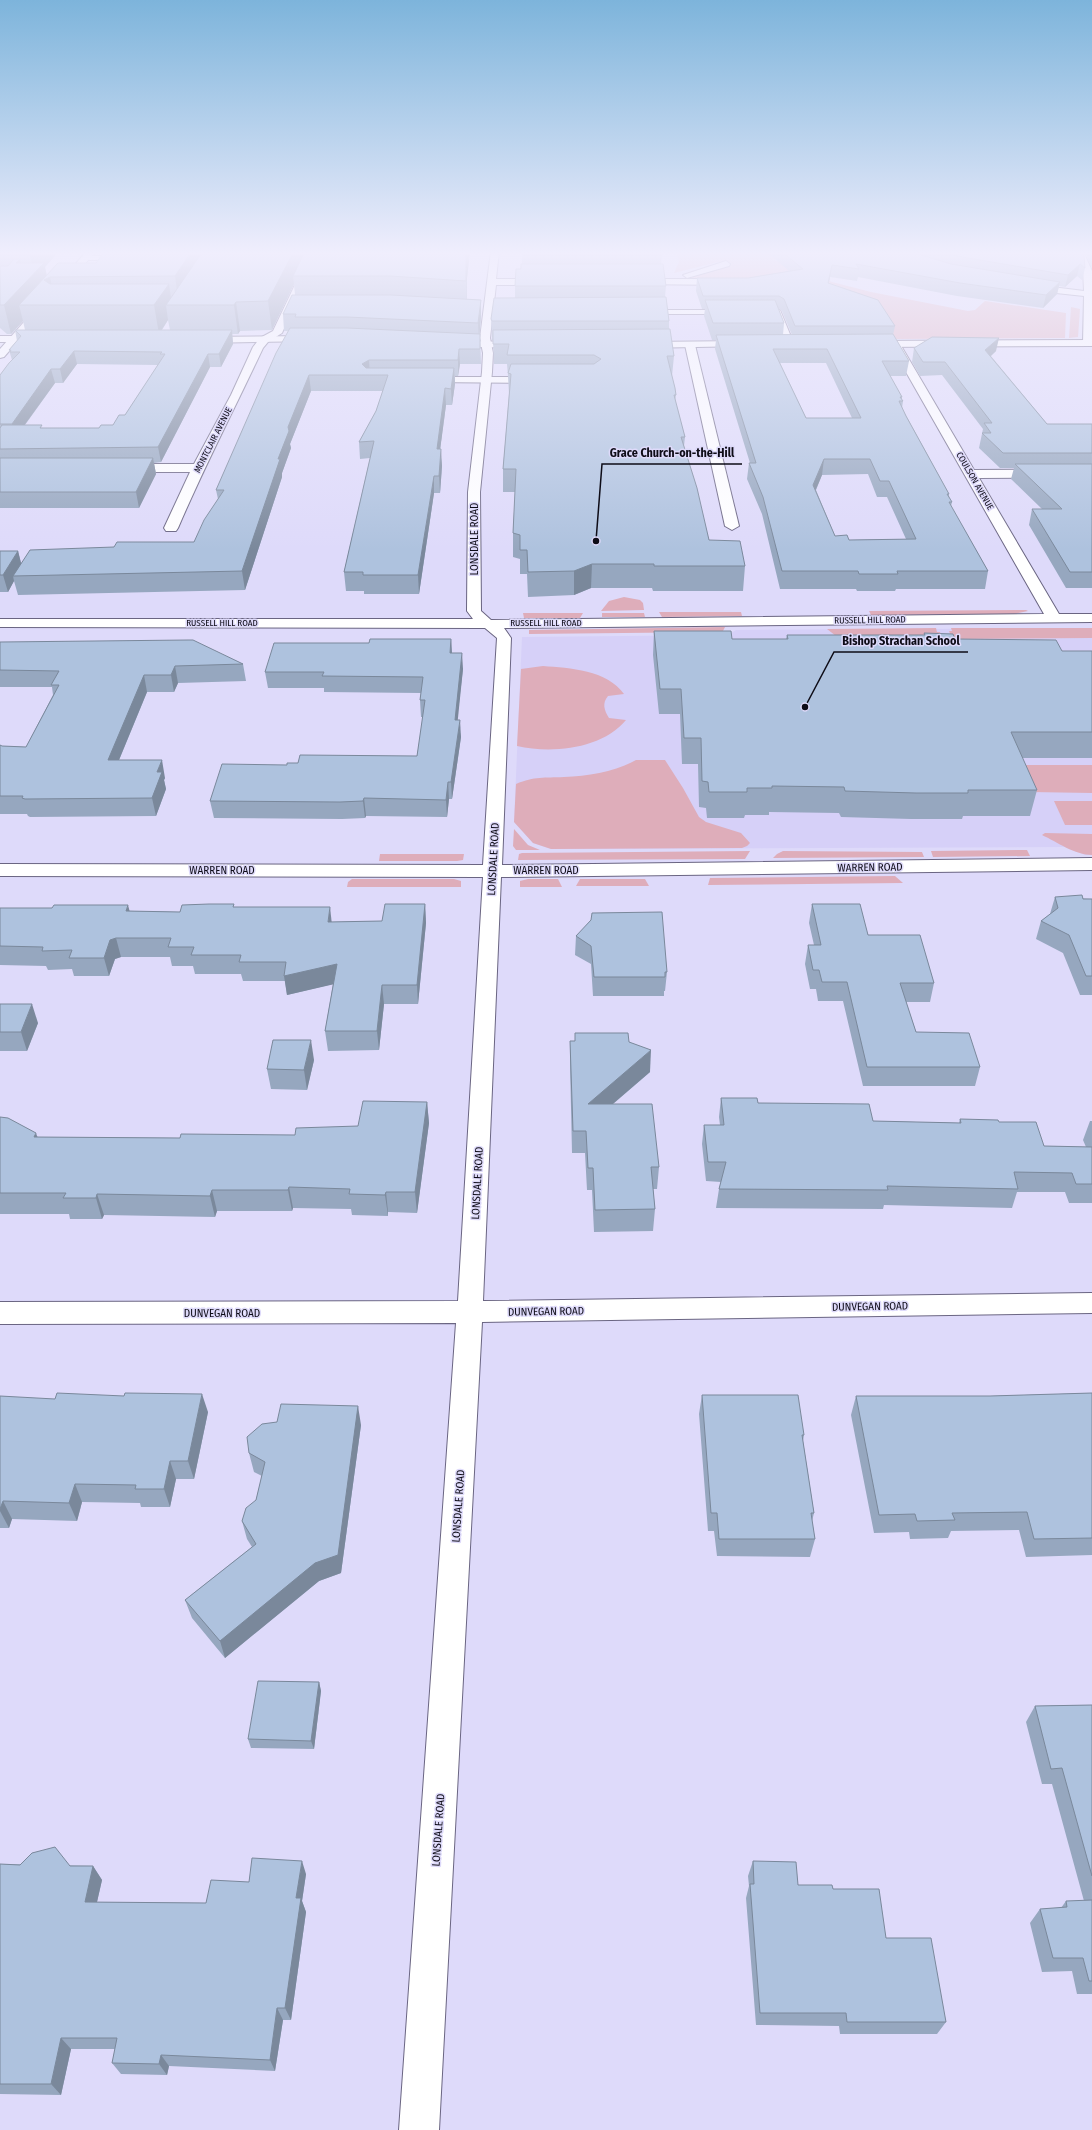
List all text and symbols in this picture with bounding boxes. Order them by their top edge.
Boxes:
street label: MONTCLAIR AVENUE [192,406,234,474]
callout: Grace Church-on-the-Hill [602,440,742,464]
text: Grace Church-on-the-Hill [610,446,735,460]
street label: COULSON AVENUE [954,450,996,512]
street label: LONSDALE ROAD [468,503,481,575]
street label: RUSSELL HILL ROAD [834,614,906,626]
street label: RUSSELL HILL ROAD [186,618,258,628]
street label: RUSSELL HILL ROAD [510,618,582,628]
callout: Bishop Strachan School [834,628,968,652]
text: Bishop Strachan School [842,634,960,648]
street label: LONSDALE ROAD [485,822,502,896]
street label: WARREN ROAD [837,860,903,875]
street label: WARREN ROAD [189,864,255,877]
street label: WARREN ROAD [513,864,579,877]
street label: LONSDALE ROAD [469,1146,486,1220]
street label: DUNVEGAN ROAD [832,1299,908,1314]
street label: DUNVEGAN ROAD [508,1304,584,1319]
street label: DUNVEGAN ROAD [184,1307,260,1320]
street label: LONSDALE ROAD [449,1469,468,1543]
street label: LONSDALE ROAD [429,1793,448,1867]

